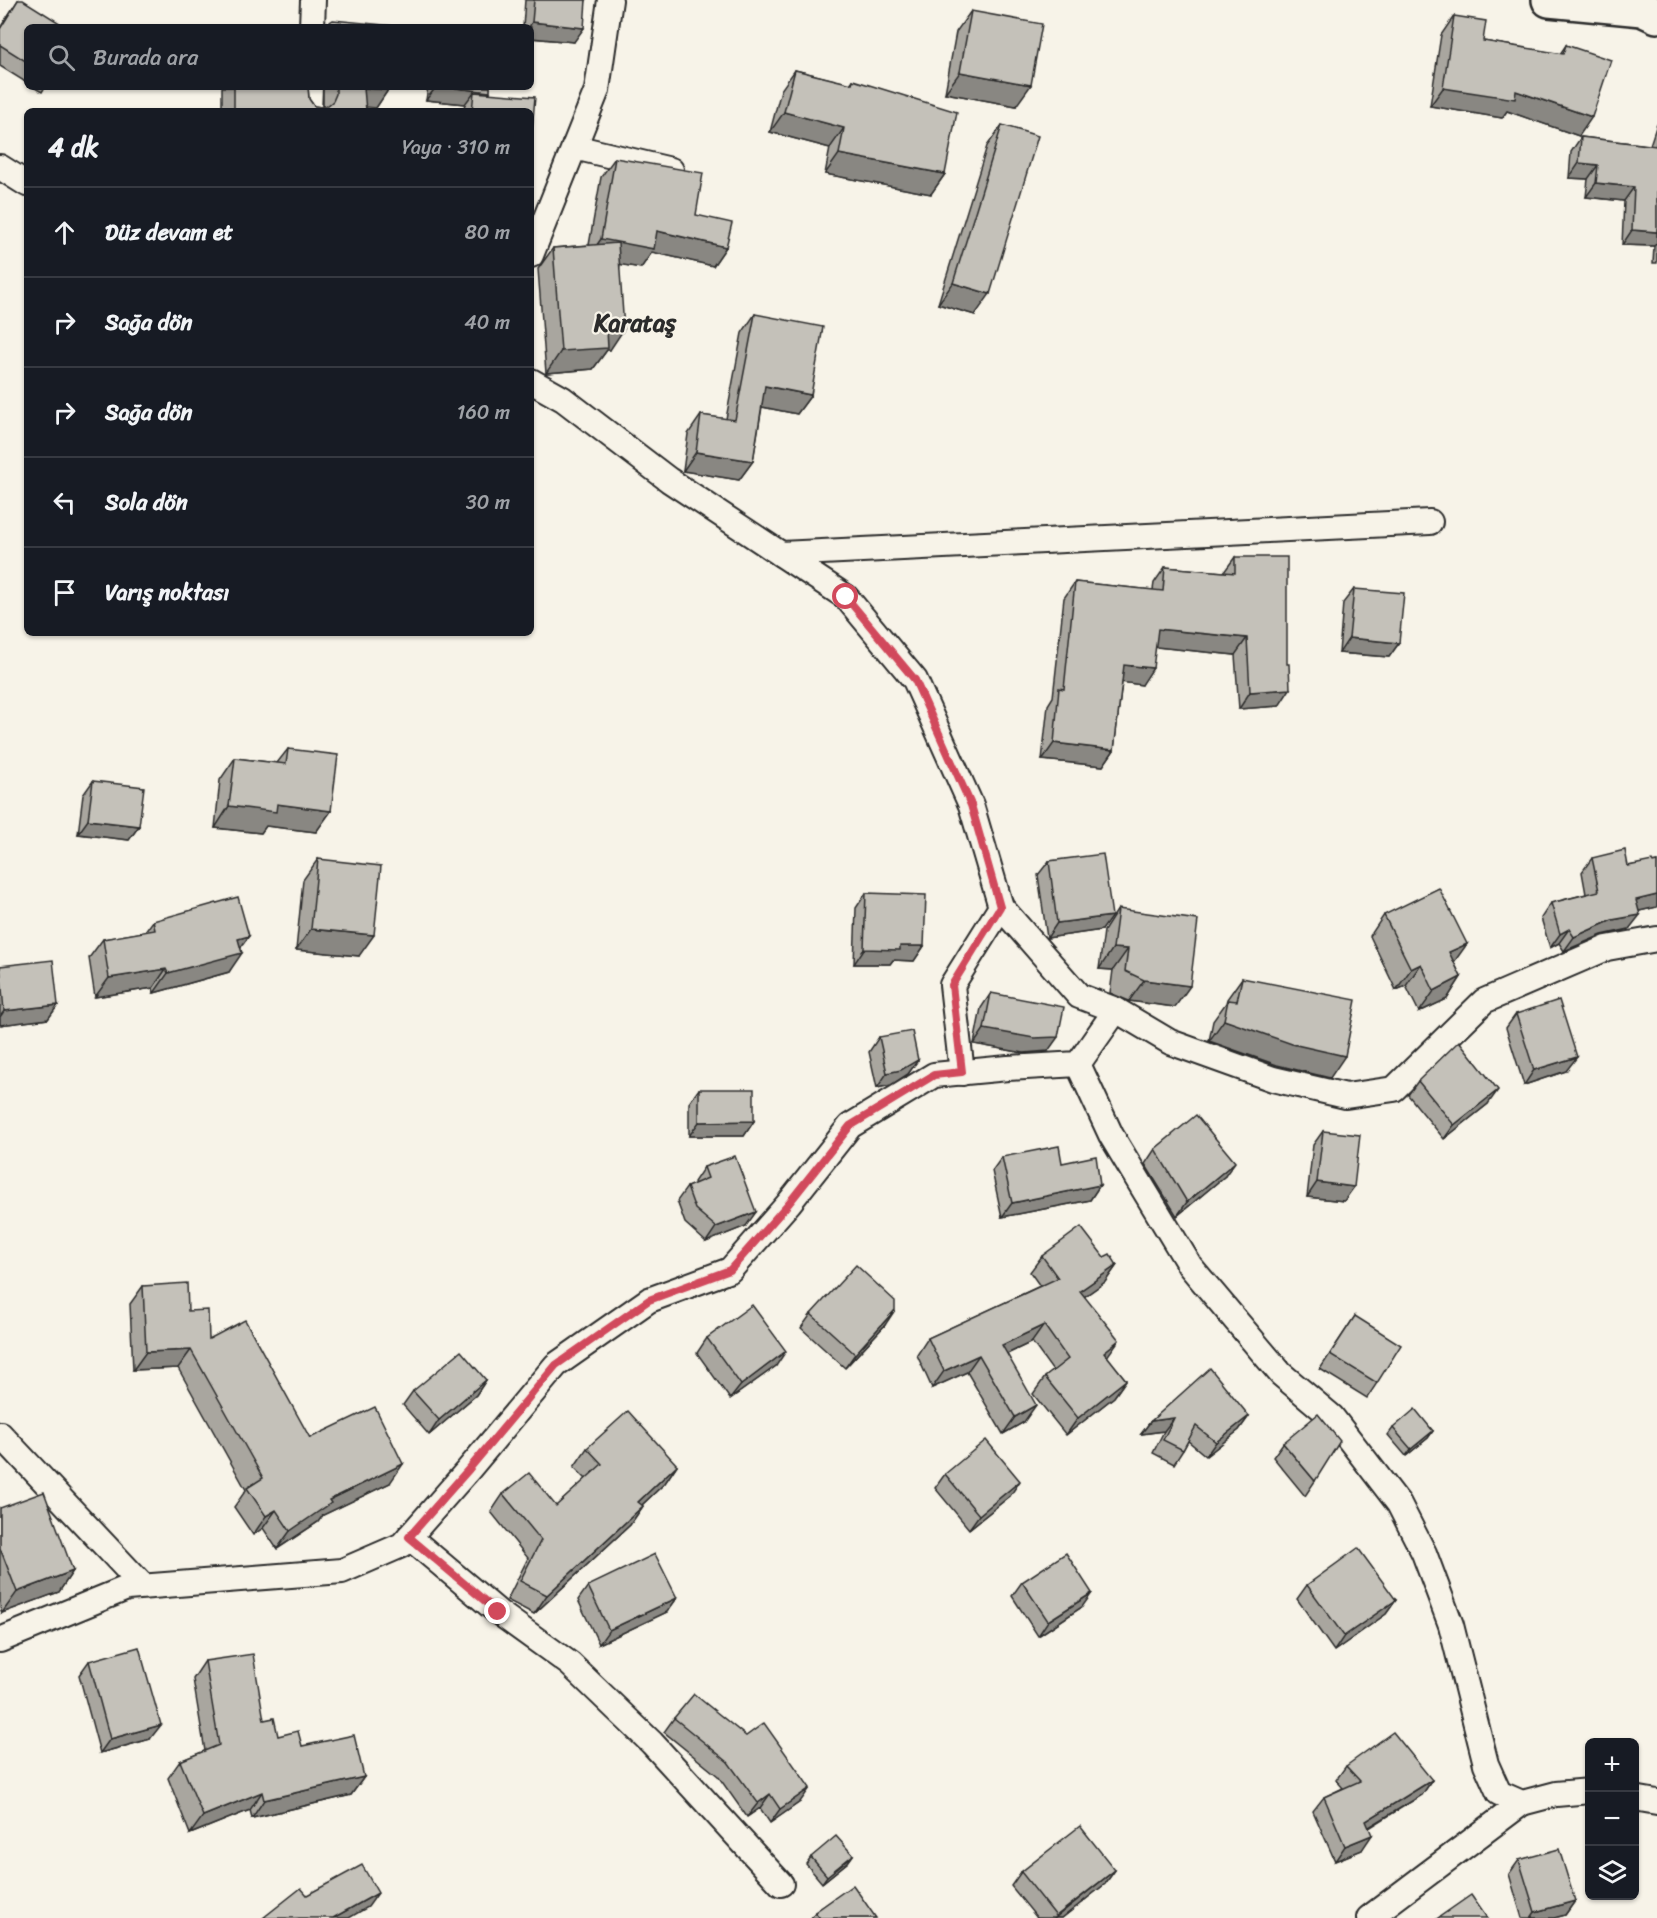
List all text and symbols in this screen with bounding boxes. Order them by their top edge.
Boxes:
search box [24,24,534,90]
text: Burada ara [93,38,198,77]
icon: search [45,41,78,74]
text: 4 dk [48,124,99,170]
text: Yaya · 310 m [402,130,510,165]
text: Düz devam et [105,213,233,252]
text: 80 m [465,215,510,250]
icon: ahead [48,216,81,249]
district label: Karataş [593,302,677,344]
text: Sağa dön [105,303,192,342]
text: 40 m [464,305,510,340]
icon: right [48,306,81,339]
text: Sağa dön [105,393,192,432]
text: 160 m [457,395,510,430]
icon: right [48,396,81,429]
text: Sola dön [105,483,188,522]
text: 30 m [466,485,510,520]
icon: left [48,486,81,519]
text: Varış noktası [105,573,229,612]
icon: arrive [48,576,81,609]
route start [832,583,858,609]
route end [484,1598,510,1624]
map controls [1585,1738,1639,1900]
button: + [1585,1738,1639,1792]
button: − [1585,1792,1639,1846]
button: layers [1585,1846,1639,1900]

